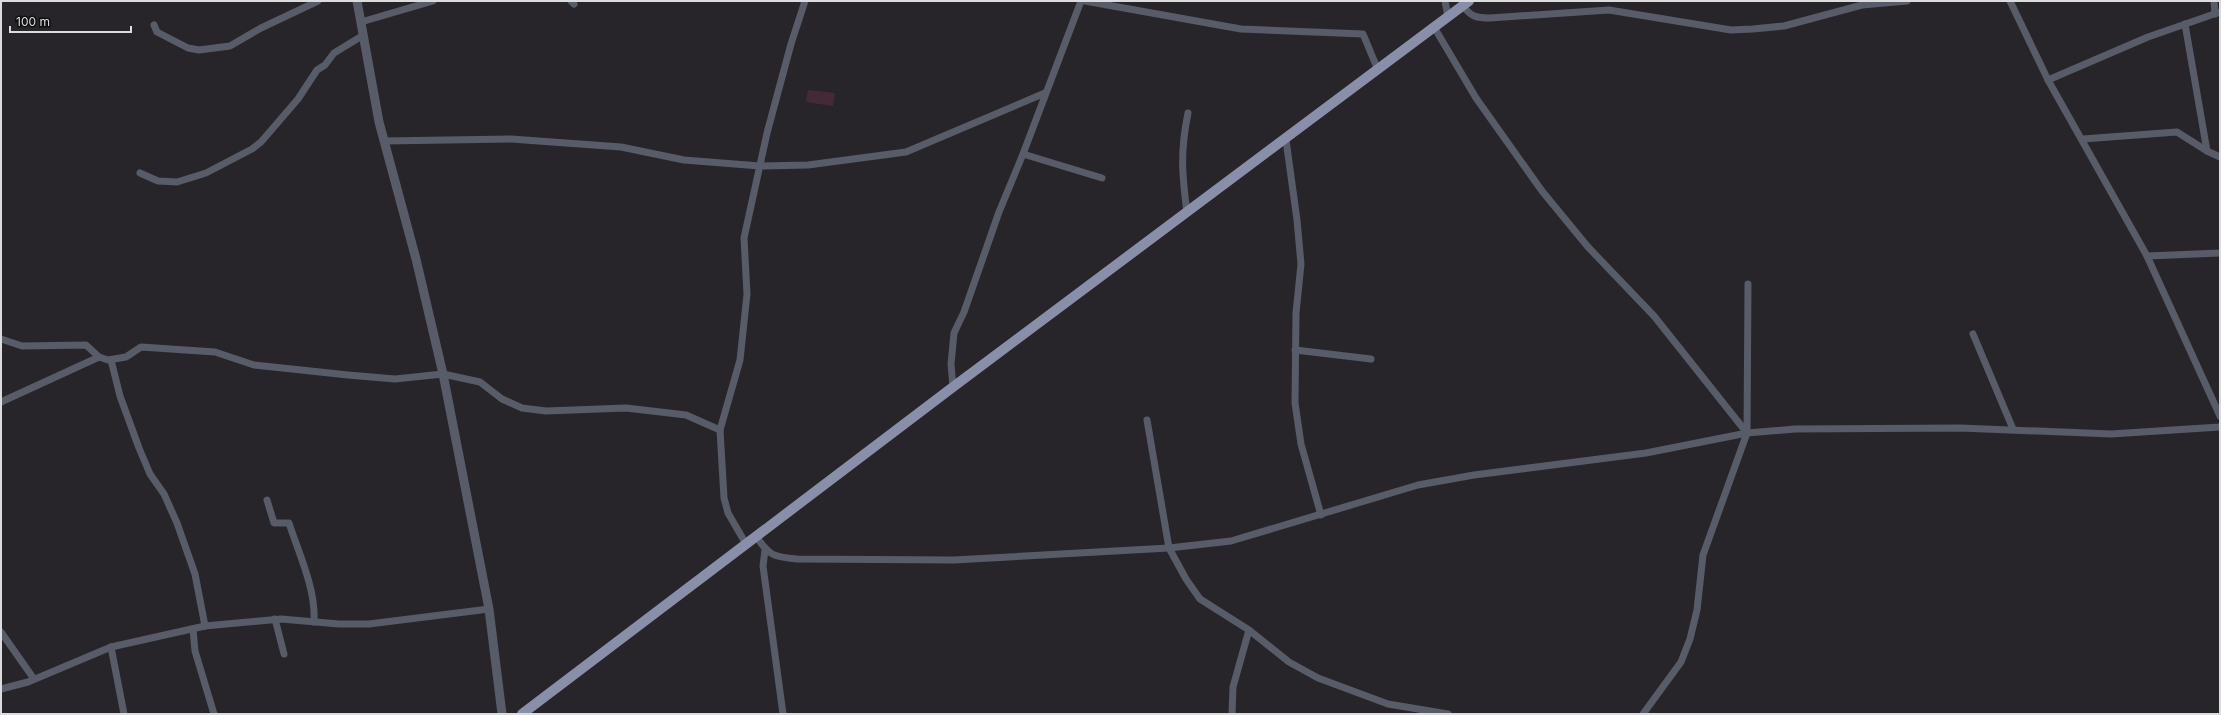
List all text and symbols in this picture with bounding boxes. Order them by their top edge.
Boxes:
scale bar [10,8,131,34]
text: 100 m [16,14,50,29]

